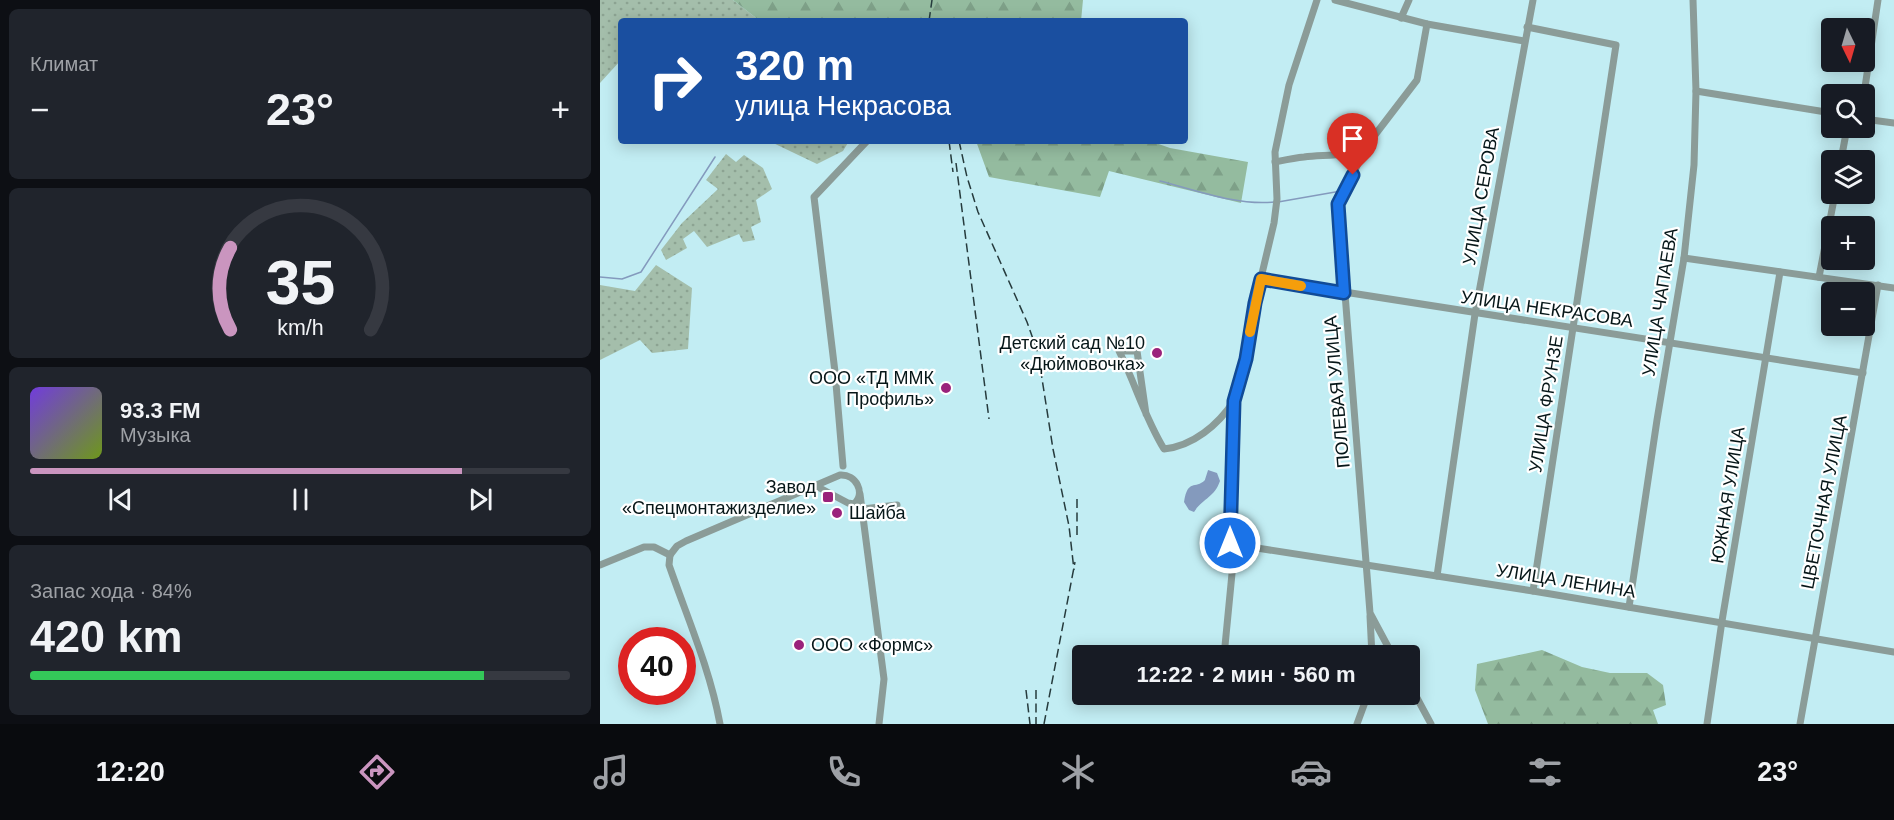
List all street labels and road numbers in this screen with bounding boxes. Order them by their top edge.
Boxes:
street label: УЛИЦА СЕРОВА [1459,125,1503,267]
street label: УЛИЦА ЧАПАЕВА [1638,226,1682,378]
street label: УЛИЦА НЕКРАСОВА [1460,287,1634,331]
street label: ПОЛЕВАЯ УЛИЦА [1320,315,1354,469]
street label: УЛИЦА ФРУНЗЕ [1525,334,1567,474]
street label: ЦВЕТОЧНАЯ УЛИЦА [1797,413,1851,591]
street label: ЮЖНАЯ УЛИЦА [1707,425,1749,565]
street label: УЛИЦА ЛЕНИНА [1495,560,1637,602]

